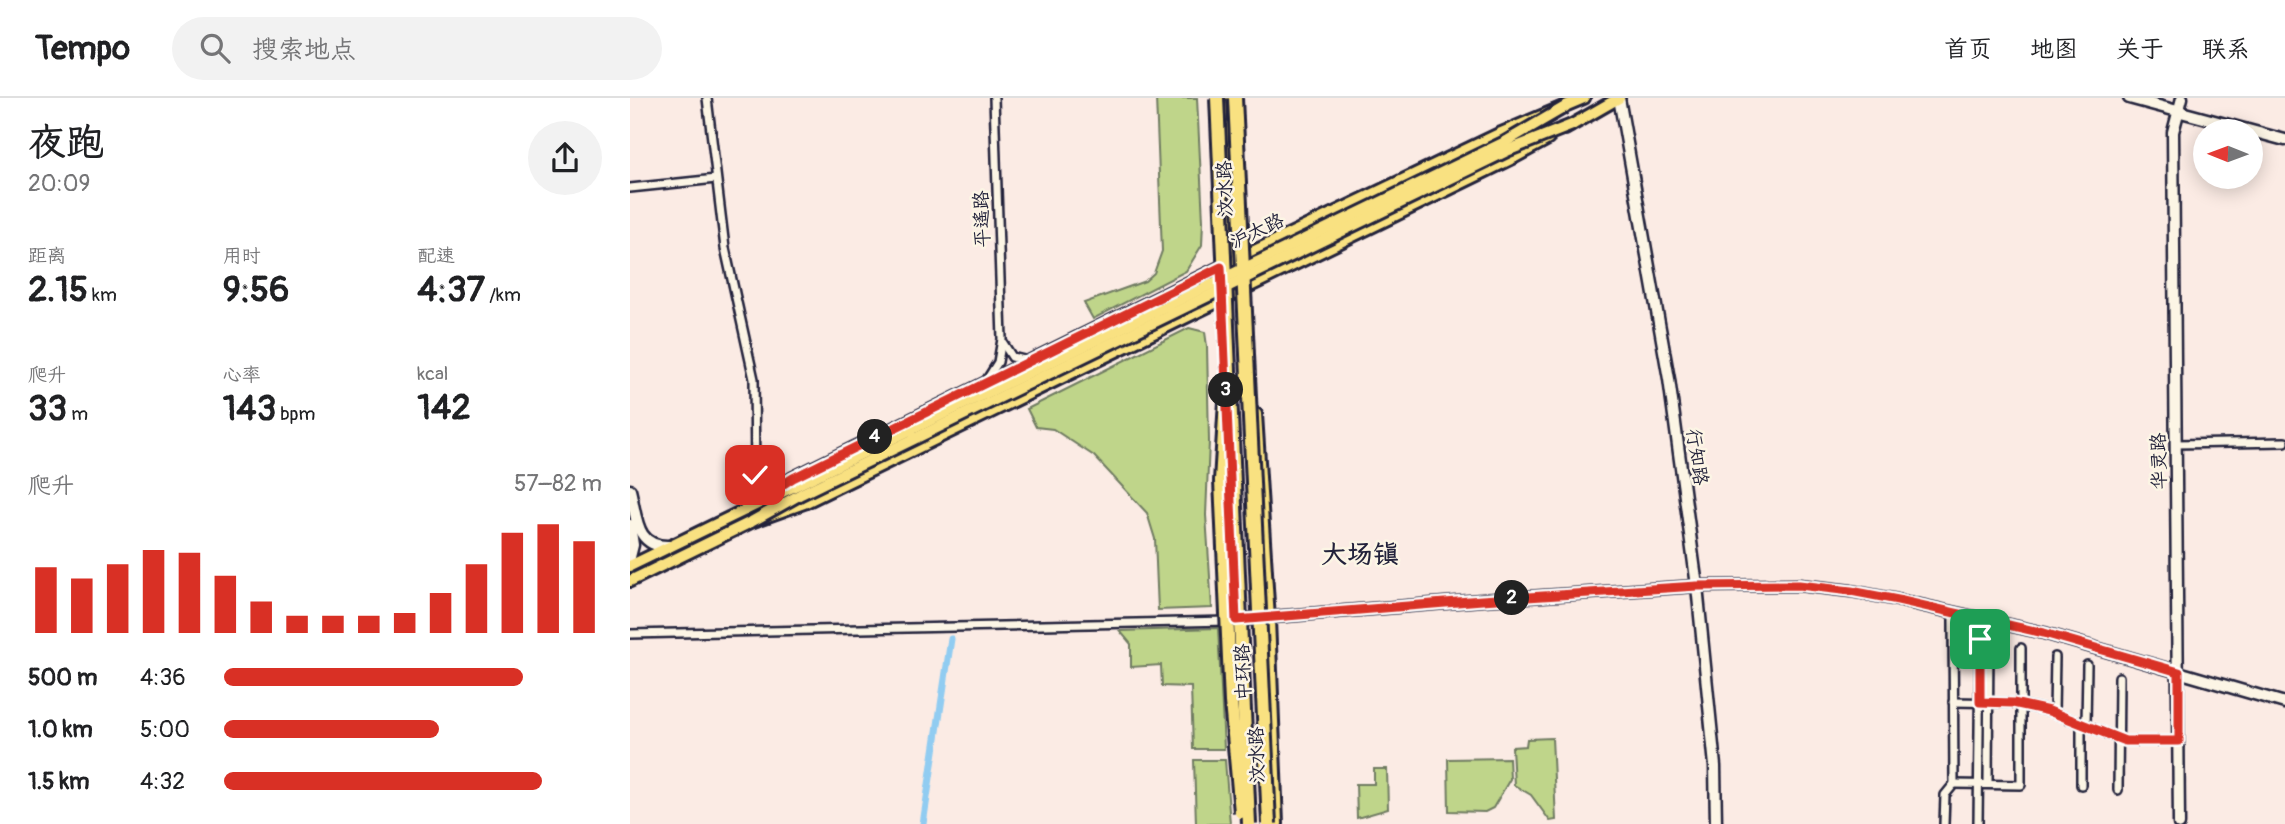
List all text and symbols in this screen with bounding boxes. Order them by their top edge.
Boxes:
search box [172,17,662,80]
text: Tempo [35,28,130,69]
icon: search [196,29,234,67]
text: 搜索地点 [252,34,356,66]
text: 首页 [1944,35,1992,64]
text: 地图 [2030,35,2078,64]
text: 关于 [2116,35,2164,64]
text: 联系 [2202,35,2250,64]
text: 夜跑 [28,119,104,167]
north arrow [2193,119,2263,189]
map controls [2193,119,2263,189]
button: share [528,121,602,195]
street label: 汶水路 [1212,160,1238,218]
text: 20:09 [28,169,90,198]
street label: 平遥路 [969,190,995,248]
street label: 沪太路 [1226,208,1288,254]
text: 距离 [28,244,66,268]
text: 用时 [223,244,261,268]
text: 配速 [417,244,455,268]
text: 2.15 [28,268,88,312]
text: 9:56 [223,268,289,312]
text: 4:37 [417,268,485,312]
text: km [88,283,117,307]
text: /km [485,283,521,307]
text: kcal [417,362,448,386]
text: 爬升 [28,363,66,387]
text: 心率 [223,363,261,387]
pin: 3 [1208,372,1244,408]
text: 3 [1220,377,1231,401]
text: 142 [417,386,471,430]
text: 33 [28,387,67,431]
text: 143 [223,387,276,431]
text: m [67,402,88,426]
text: bpm [276,402,315,426]
pin: 4 [858,420,892,454]
text: 4 [869,424,880,448]
street label: 行知路 [1681,427,1713,487]
street label: 华灵路 [2147,432,2171,490]
pin [725,445,785,505]
icon: check [736,456,774,494]
text: 57–82 m [514,469,602,498]
text: 爬升 [28,471,74,500]
district label: 大场镇 [1321,539,1399,571]
pin: 2 [1494,580,1530,616]
text: 2 [1506,585,1517,609]
pin [1950,609,2010,669]
icon: arrive [1961,620,1999,658]
street label: 中环路 [1230,643,1256,701]
text: 500 m [28,663,97,692]
text: 4:36 [140,663,186,692]
text: 1.0 km [28,715,93,744]
text: 5:00 [140,715,190,744]
street label: 汶水路 [1244,726,1270,784]
text: 1.5 km [28,767,90,796]
text: 4:32 [140,767,185,796]

